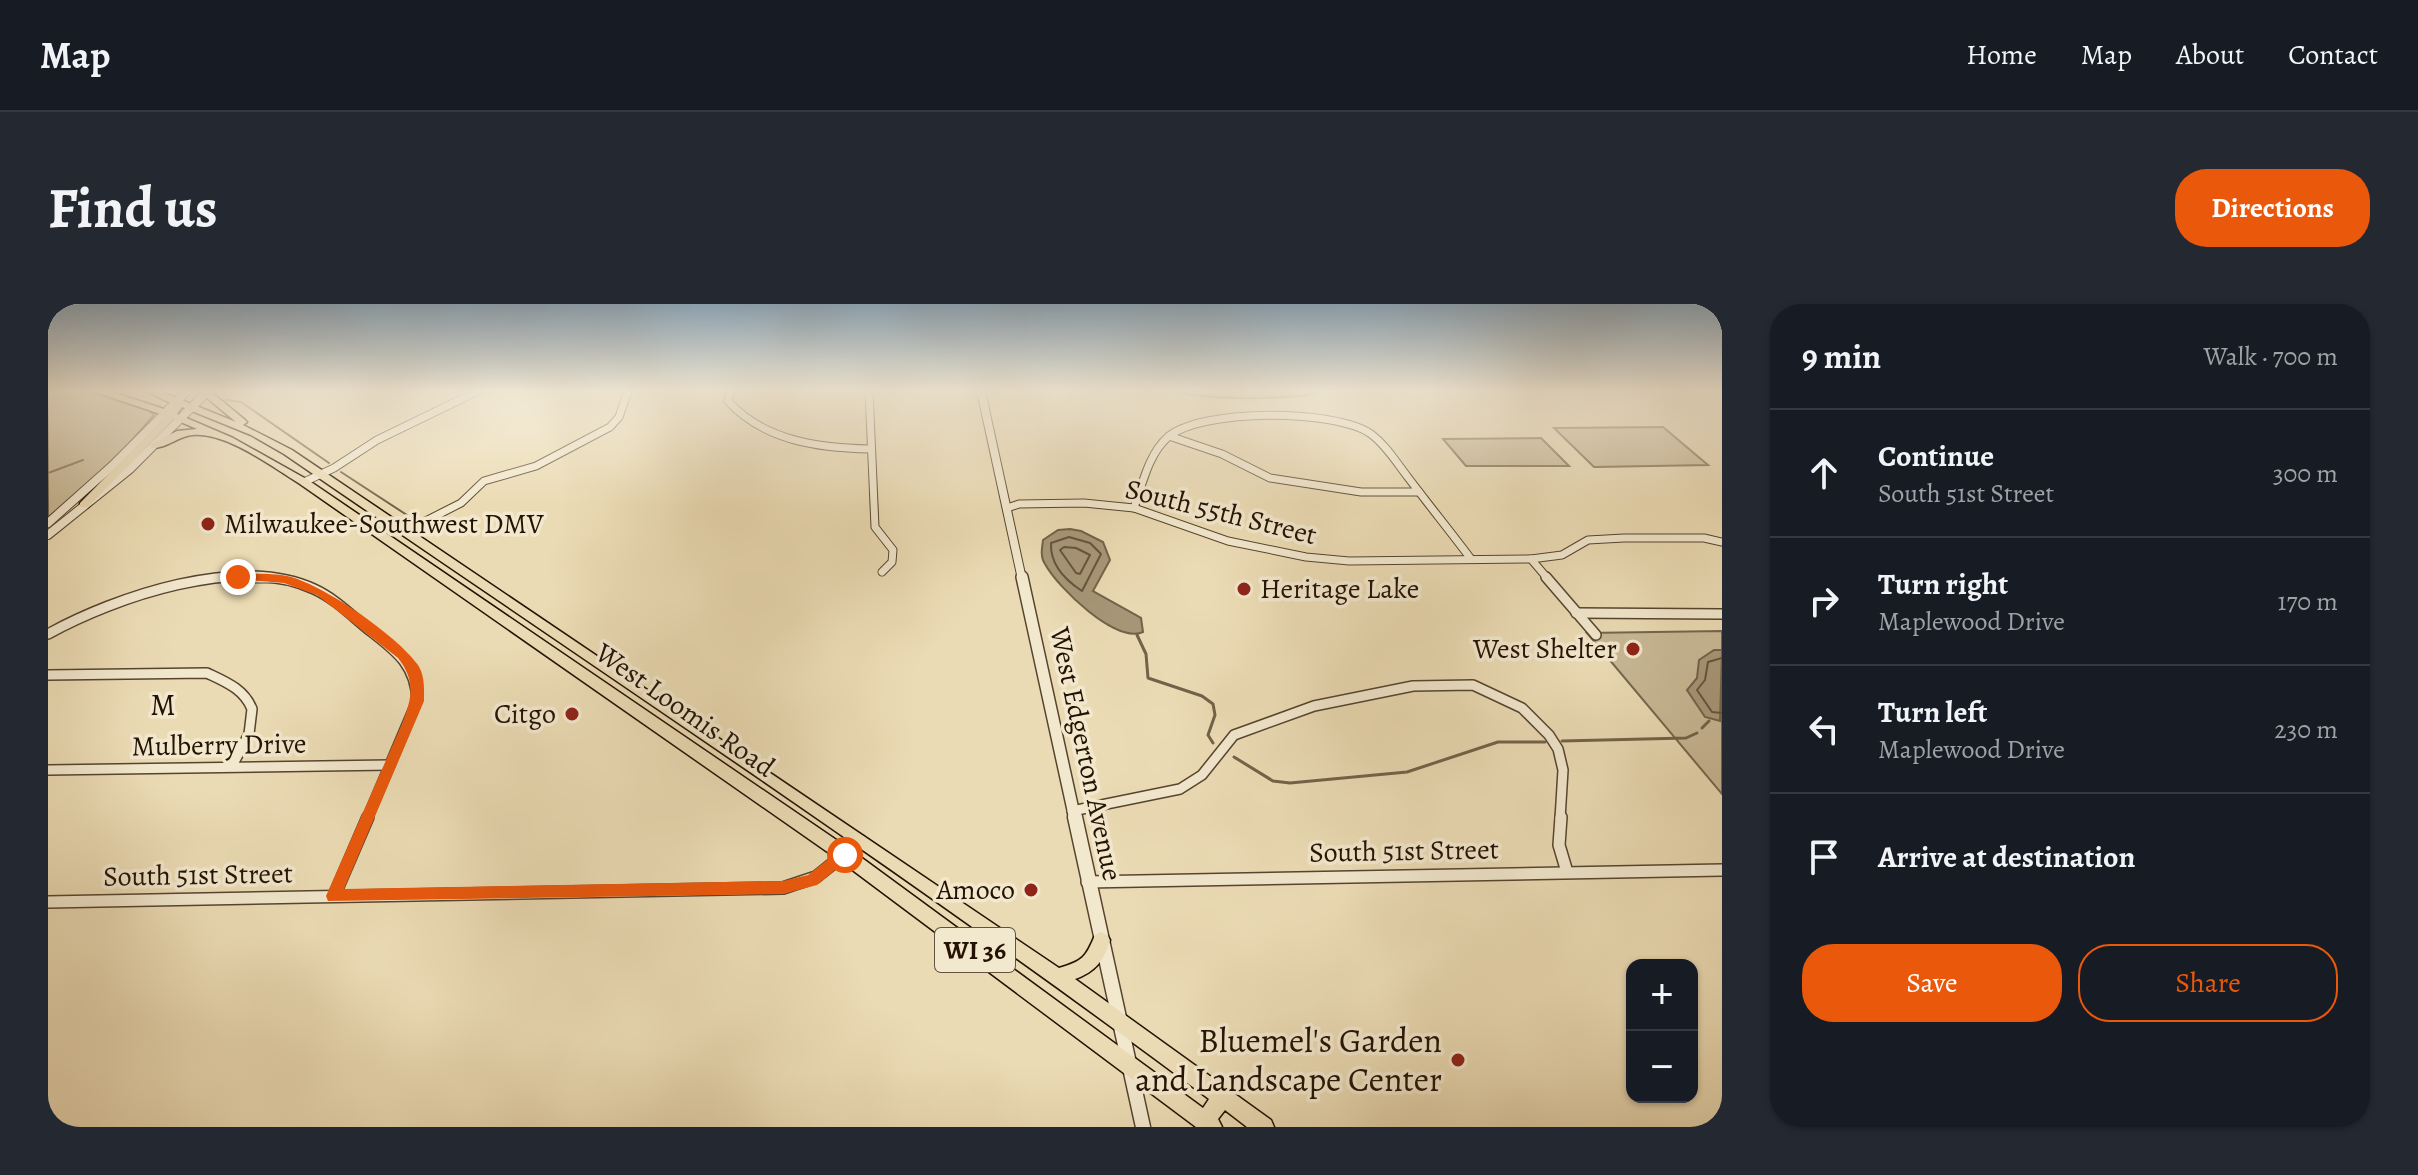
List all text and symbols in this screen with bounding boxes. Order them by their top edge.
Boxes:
text: Map [40,29,110,81]
text: Home [1966,36,2037,74]
text: Map [2081,36,2132,74]
text: About [2176,36,2244,74]
text: Contact [2288,36,2378,74]
button: Directions [2175,169,2370,247]
text: Find us [48,170,218,246]
text: 9 min [1802,333,1881,380]
text: Walk · 700 m [2204,339,2338,374]
text: Continue [1878,436,1994,476]
icon: ahead [1802,451,1846,495]
text: 300 m [2273,456,2338,491]
street label: South 55th Street [1121,470,1321,554]
text: South 51st Street [1878,476,2054,511]
place label: Milwaukee-Southwest DMV [224,505,545,543]
marker: Milwaukee-Southwest DMV [199,515,217,533]
route end [220,559,256,595]
text: Turn right [1878,564,2008,604]
place label: Heritage Lake [1260,570,1419,608]
icon: right [1802,579,1846,623]
marker: Heritage Lake [1235,580,1253,598]
text: 170 m [2278,584,2338,619]
text: Maplewood Drive [1878,604,2065,639]
street label: West Edgerton Avenue [1040,623,1131,884]
place label: West Shelter [1472,630,1617,668]
street label: West Loomis Road [587,633,783,787]
marker: West Shelter [1624,640,1642,658]
district label: M [150,685,178,725]
text: Turn left [1878,692,1987,732]
place label: Citgo [494,695,556,733]
marker: Citgo [563,705,581,723]
icon: left [1802,707,1846,751]
text: 230 m [2274,712,2338,747]
street label: Mulberry Drive [131,724,307,766]
text: Maplewood Drive [1878,732,2065,767]
street label: South 51st Street [1309,830,1499,872]
icon: arrive [1802,835,1846,879]
route start [827,837,863,873]
text: Arrive at destination [1878,837,2135,877]
street label: South 51st Street [103,854,293,896]
place label: Amoco [936,871,1015,909]
marker: Amoco [1022,881,1040,899]
road number: WI 36 [935,928,1015,972]
button: Save [1802,944,2062,1022]
button: Share [2078,944,2338,1022]
map controls [1626,959,1698,1103]
button: + [1626,959,1698,1031]
place label: Bluemel's Garden and Landscape Center [1135,1017,1442,1103]
button: − [1626,1031,1698,1103]
marker: Bluemel's Garden and Landscape Center [1449,1051,1467,1069]

